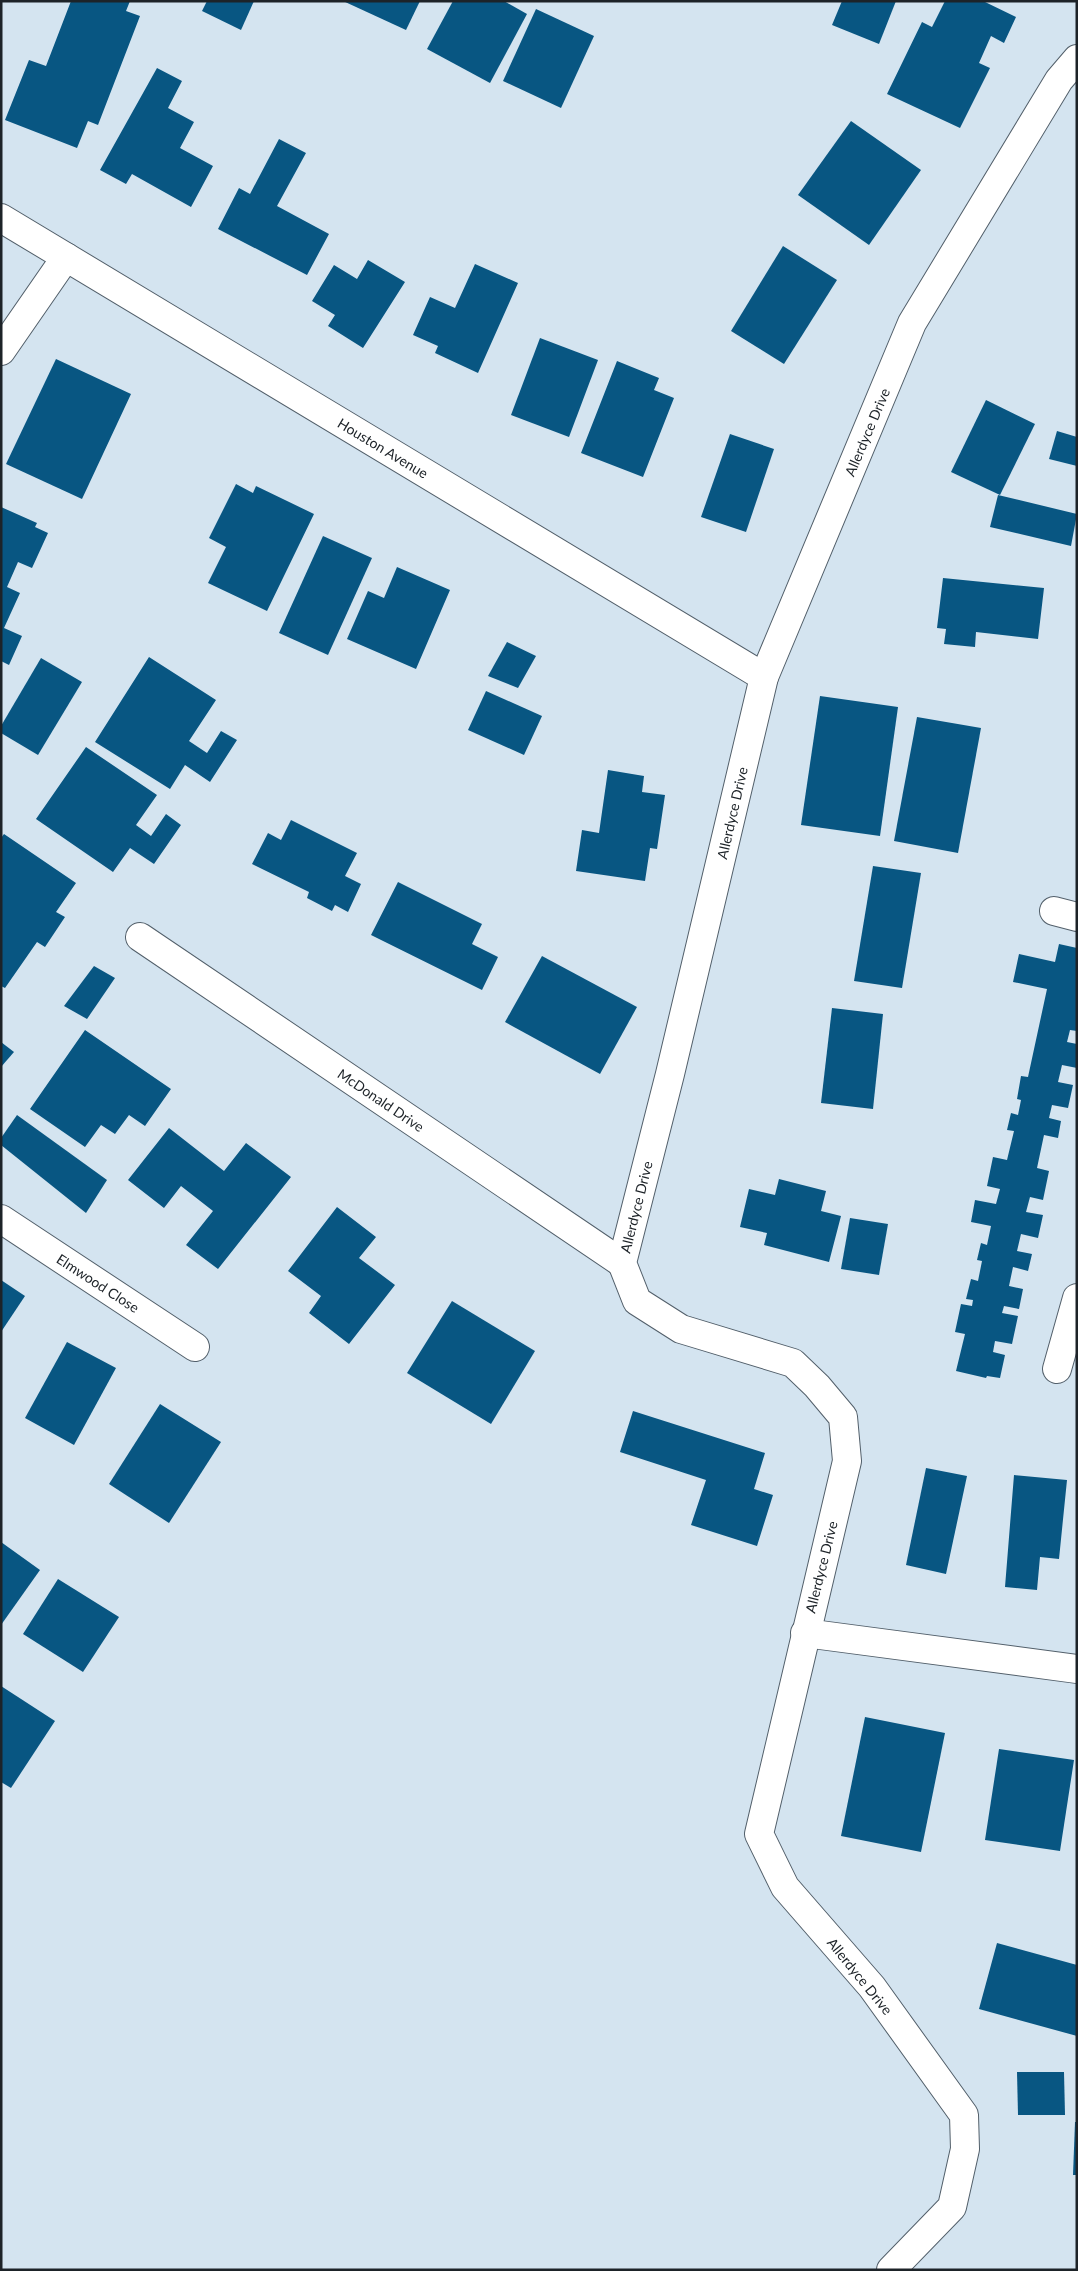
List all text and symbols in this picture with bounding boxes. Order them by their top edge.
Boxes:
street label: Allerdyce Drive [841,385,893,479]
street label: Houston Avenue [335,414,431,482]
street label: Allerdyce Drive [713,765,751,861]
street label: McDonald Drive [334,1065,428,1135]
street label: Allerdyce Drive [616,1159,656,1255]
street label: Elmwood Close [54,1250,142,1316]
street label: Allerdyce Drive [801,1519,841,1615]
street label: Allerdyce Drive [824,1934,896,2018]

